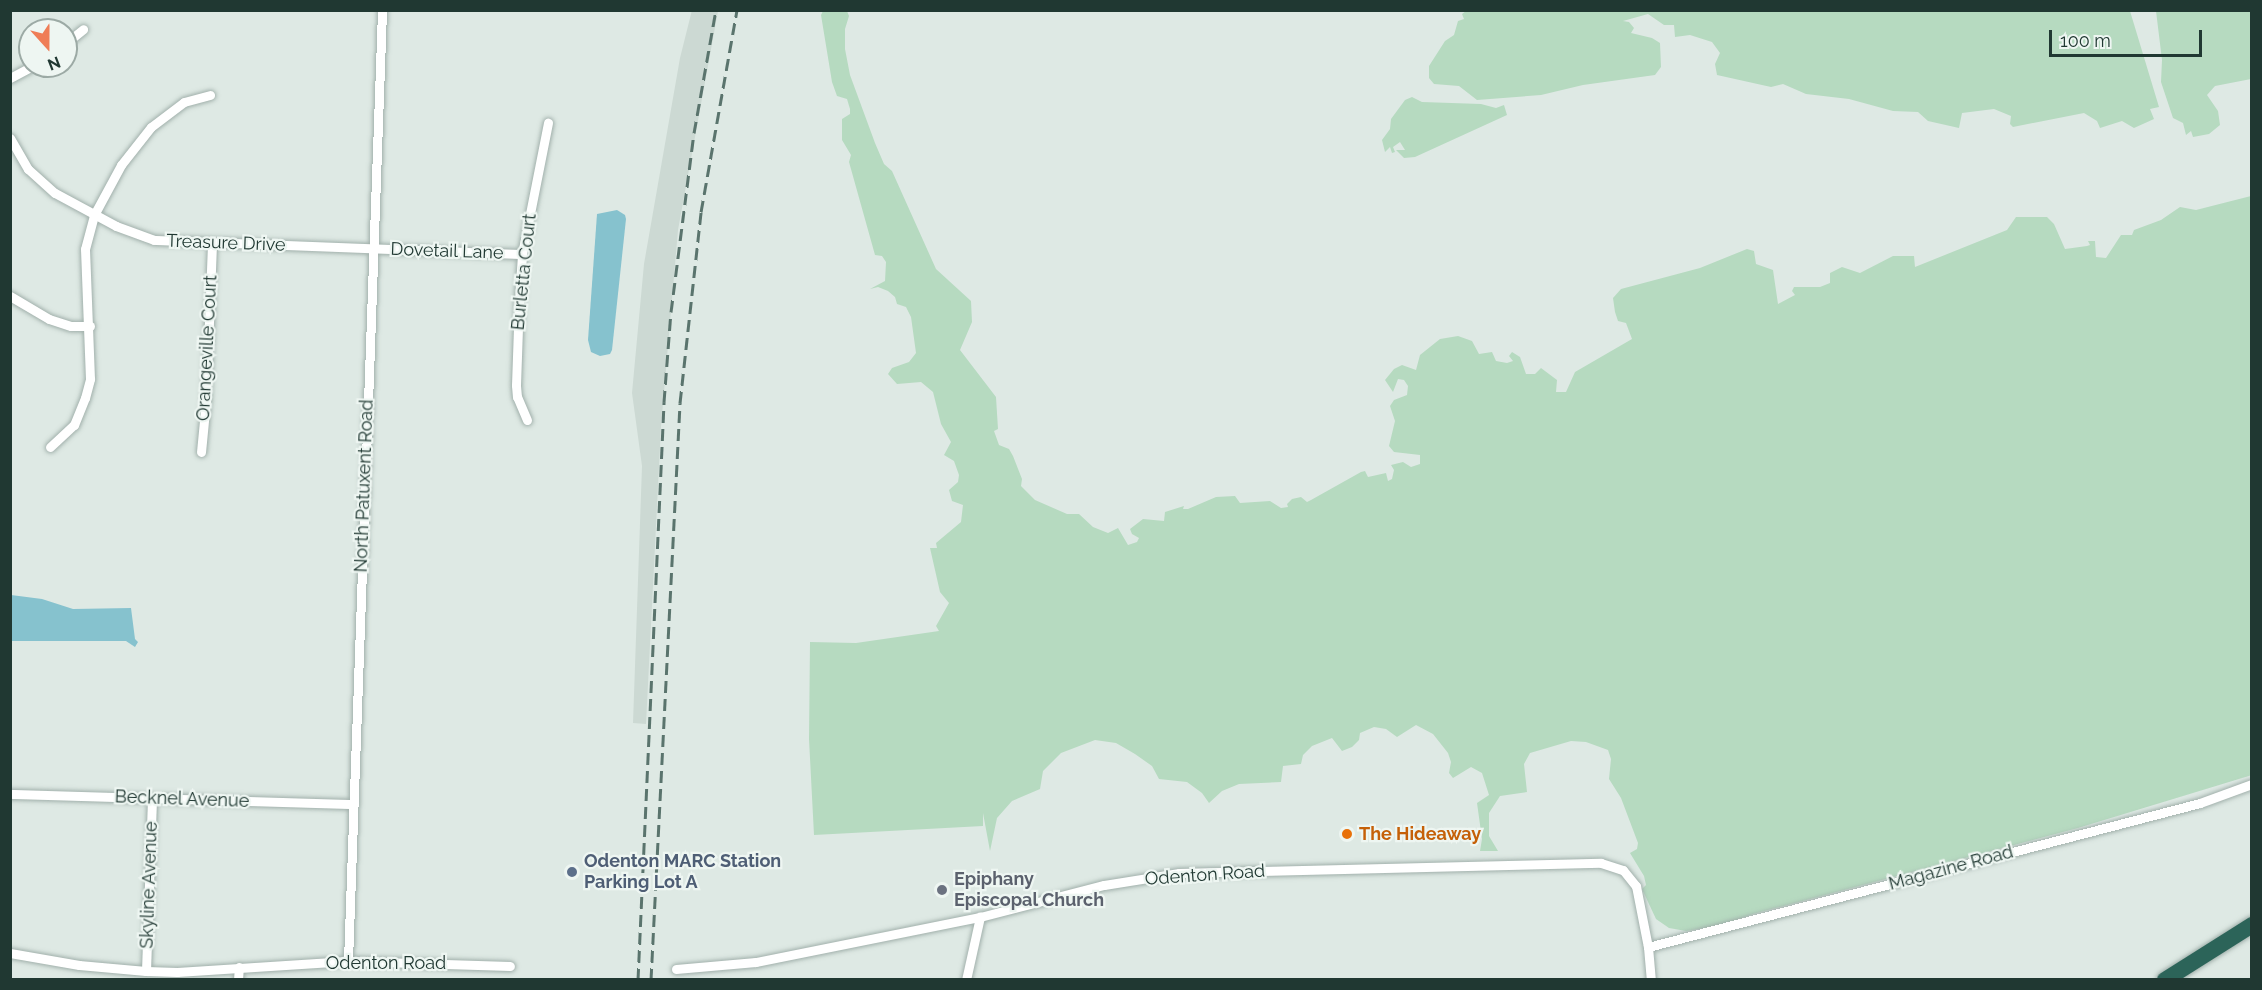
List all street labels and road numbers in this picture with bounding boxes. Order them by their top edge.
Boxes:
street label: Burletta Court [507,213,541,331]
street label: Treasure Drive [166,230,286,256]
street label: Dovetail Lane [390,238,504,264]
street label: Orangeville Court [192,275,222,421]
street label: North Patuxent Road [350,399,378,573]
street label: Becknel Avenue [114,786,250,812]
street label: Skyline Avenue [136,821,162,949]
street label: Magazine Road [1886,841,2016,895]
street label: Odenton Road [1144,860,1266,890]
street label: Odenton Road [326,952,446,974]

